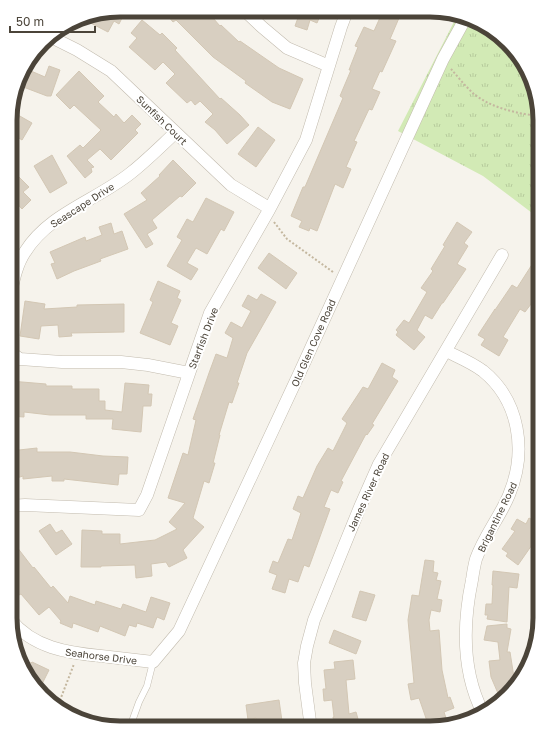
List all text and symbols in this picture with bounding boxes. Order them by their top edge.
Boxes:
scale bar [10,8,95,34]
text: 50 m [16,14,44,29]
street label: Sunfish Court [134,93,190,147]
street label: Seascape Drive [48,180,116,230]
street label: Old Glen Cove Road [288,297,338,389]
street label: Starfish Drive [186,305,220,370]
street label: James River Road [345,451,391,533]
street label: Brigantine Road [475,480,519,554]
street label: Seahorse Drive [64,646,138,666]

